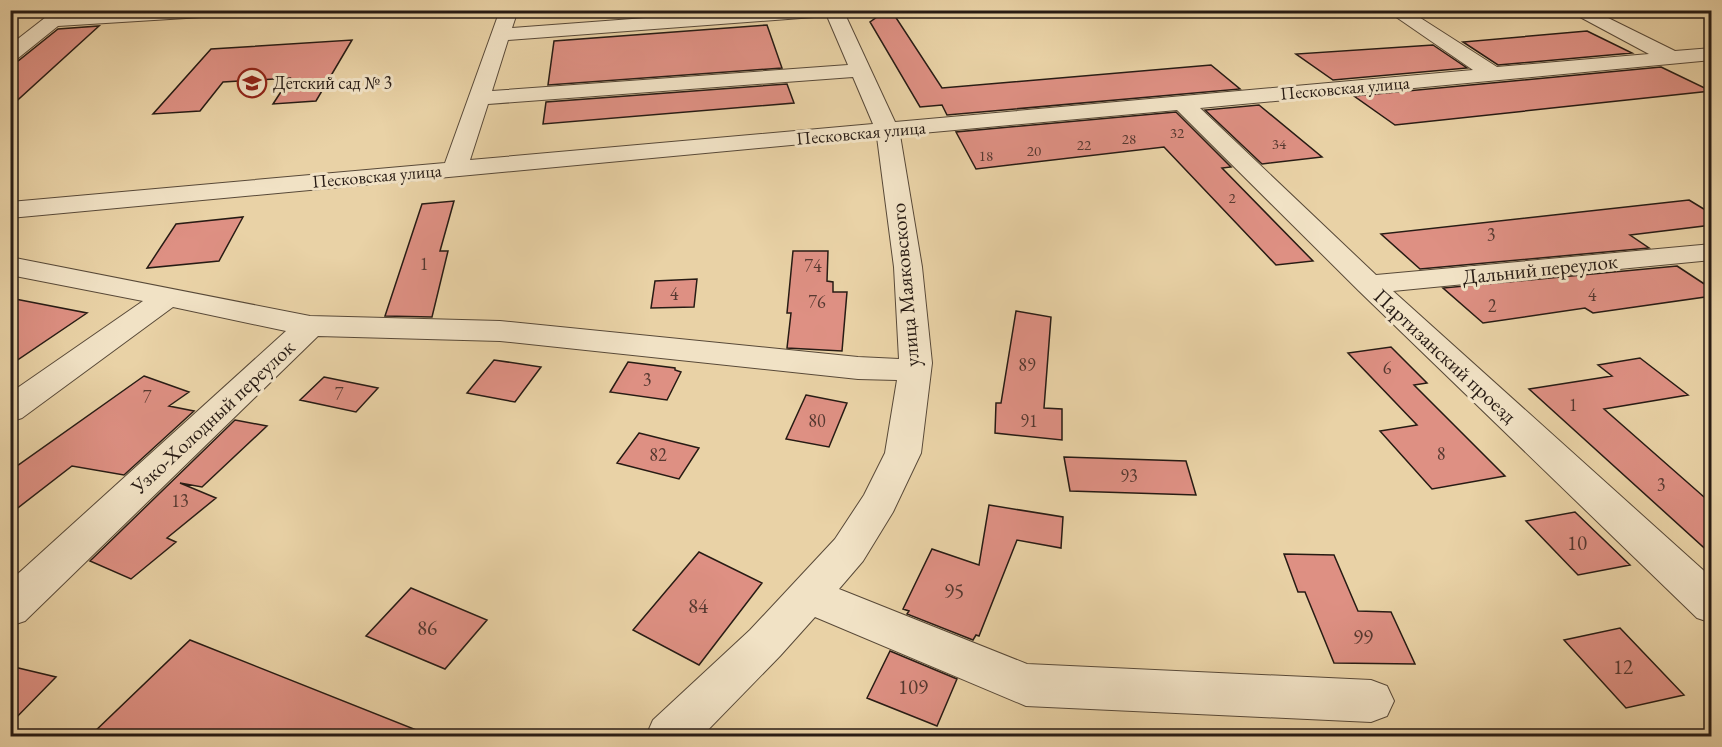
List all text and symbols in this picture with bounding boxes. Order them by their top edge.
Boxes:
school or university icon: Детский сад № 3 [236,67,268,99]
street label: Песковская улица [1279,70,1411,105]
place label: Детский сад № 3 [273,71,392,94]
street label: Песковская улица [795,115,927,150]
house number: 32 [1170,123,1185,142]
house number: 28 [1122,129,1136,148]
house number: 34 [1272,134,1287,153]
house number: 22 [1077,135,1092,154]
house number: 20 [1027,141,1041,160]
house number: 18 [979,146,993,165]
street label: Песковская улица [311,158,443,193]
house number: 2 [1228,188,1236,207]
street label: улица Маяковского [884,202,925,368]
house number: 3 [1487,223,1495,246]
street label: Дальний переулок [1461,247,1619,290]
house number: 1 [420,252,428,275]
house number: 74 [804,254,822,277]
house number: 4 [670,282,679,305]
street label: Партизанский проезд [1368,282,1523,429]
house number: 4 [1588,283,1597,306]
house number: 76 [808,290,826,313]
house number: 2 [1488,294,1497,317]
street label: Узко-Холодный переулок [124,334,300,500]
house number: 89 [1018,353,1036,376]
house number: 6 [1383,356,1392,379]
house number: 3 [643,368,651,391]
house number: 7 [335,382,344,405]
house number: 7 [143,385,152,408]
house number: 1 [1569,393,1577,416]
house number: 80 [808,409,826,432]
house number: 91 [1020,409,1038,432]
house number: 8 [1437,442,1445,465]
house number: 82 [649,443,667,466]
house number: 93 [1120,464,1138,487]
house number: 3 [1657,473,1665,496]
house number: 13 [171,489,189,512]
house number: 10 [1567,529,1587,556]
house number: 95 [944,577,964,604]
house number: 84 [688,592,709,619]
house number: 86 [417,614,437,641]
house number: 99 [1353,623,1373,650]
house number: 12 [1613,653,1633,680]
house number: 109 [898,673,928,700]

